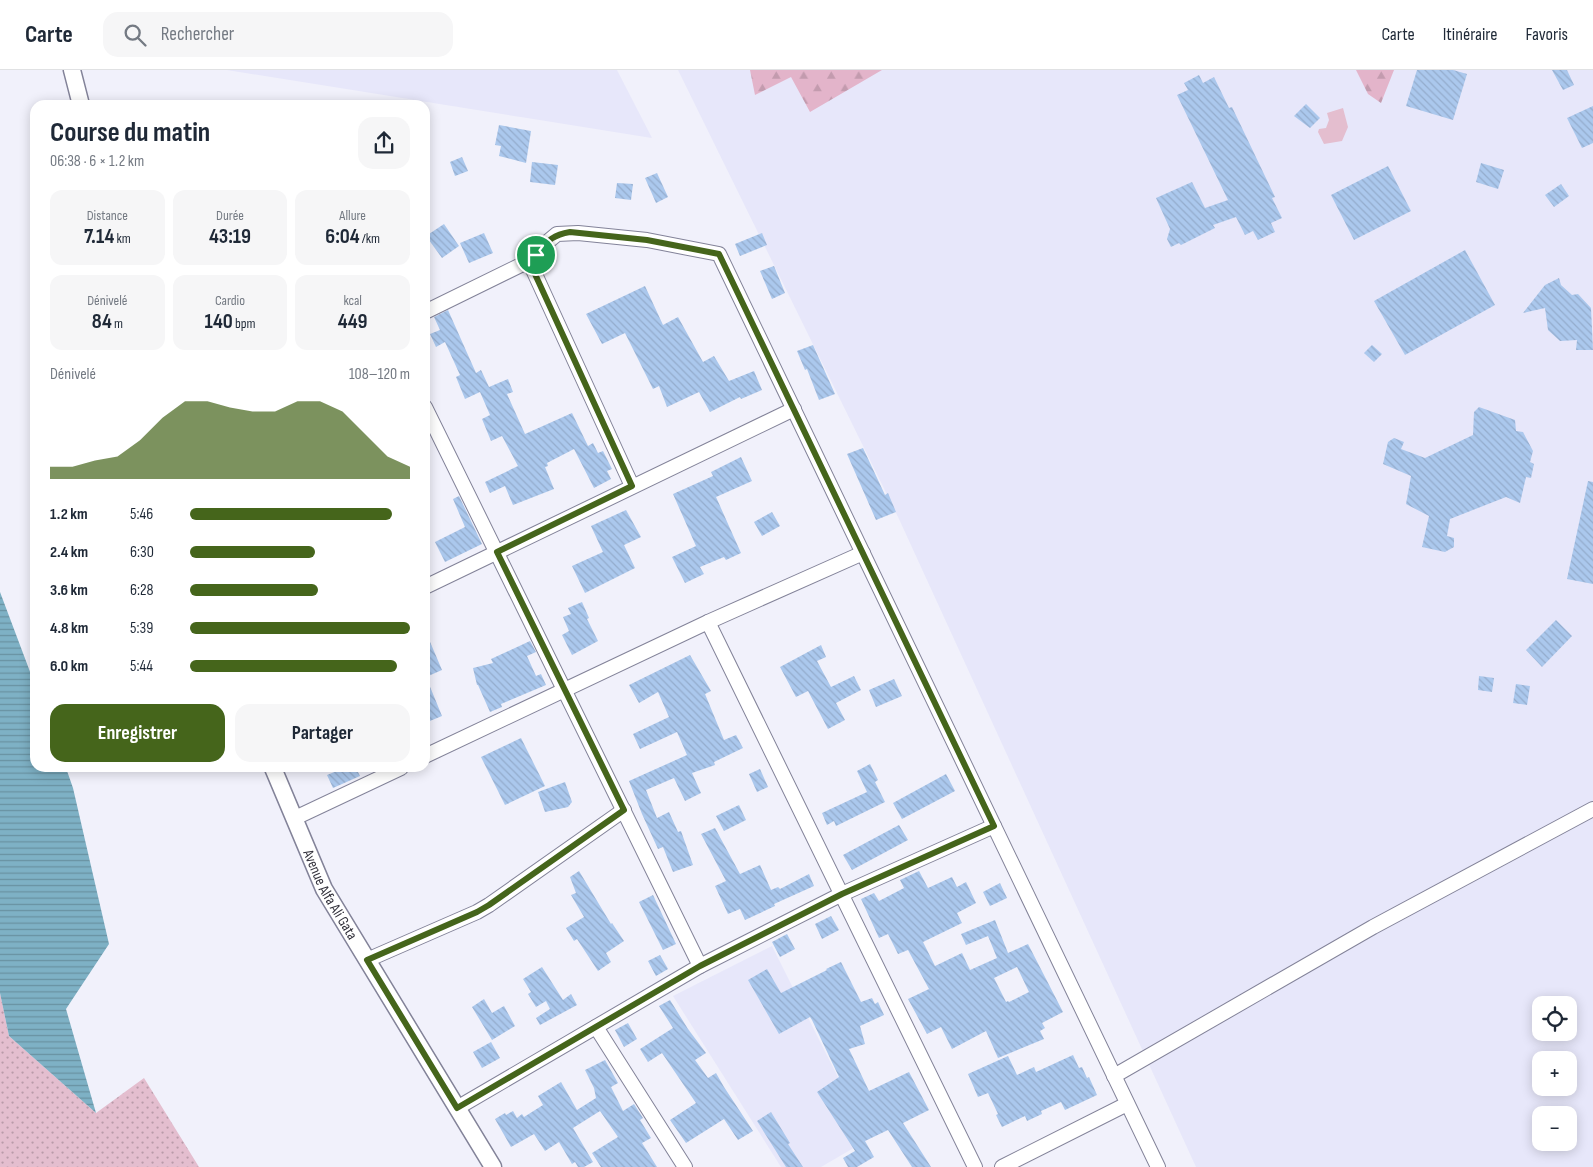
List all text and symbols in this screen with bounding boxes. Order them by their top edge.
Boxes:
search box [103,12,453,57]
text: Carte [25,20,73,49]
icon: search [121,21,149,49]
text: Rechercher [161,23,234,46]
text: Carte [1381,24,1415,45]
text: Itinéraire [1443,24,1497,45]
text: Favoris [1525,24,1568,45]
text: Course du matin [50,116,210,149]
button: share [358,117,410,169]
text: 06:38 · 6 × 1.2 km [50,152,144,171]
text: Distance [87,207,128,224]
text: Durée [216,207,244,224]
text: Allure [339,207,366,224]
text: 7.14 [84,224,114,249]
text: 43:19 [209,224,251,249]
text: 6:04 [325,224,360,249]
text: km [114,230,131,247]
text: /km [360,230,380,247]
pin [515,234,557,276]
icon: arrive [522,241,550,269]
text: Dénivelé [87,292,127,309]
text: Cardio [215,292,245,309]
text: kcal [343,292,362,309]
text: 84 [92,309,112,334]
text: 140 [204,309,233,334]
text: 449 [338,309,367,334]
text: m [112,315,123,332]
text: bpm [233,315,255,332]
text: Dénivelé [50,365,96,384]
text: 108–120 m [349,365,410,384]
text: 1.2 km [50,505,88,524]
text: 5:46 [130,505,153,524]
text: 2.4 km [50,543,88,562]
text: 6:30 [130,543,154,562]
text: 3.6 km [50,581,88,600]
text: 6:28 [130,581,154,600]
text: 4.8 km [50,619,88,638]
text: 5:39 [130,619,153,638]
text: 6.0 km [50,657,88,676]
text: 5:44 [130,657,153,676]
button: Enregistrer [50,704,225,762]
button: Partager [235,704,410,762]
street label: Avenue Alfa Ali Gata [299,846,362,943]
map controls [1532,996,1577,1151]
button: locate [1532,996,1577,1041]
button: + [1532,1051,1577,1096]
button: − [1532,1106,1577,1151]

